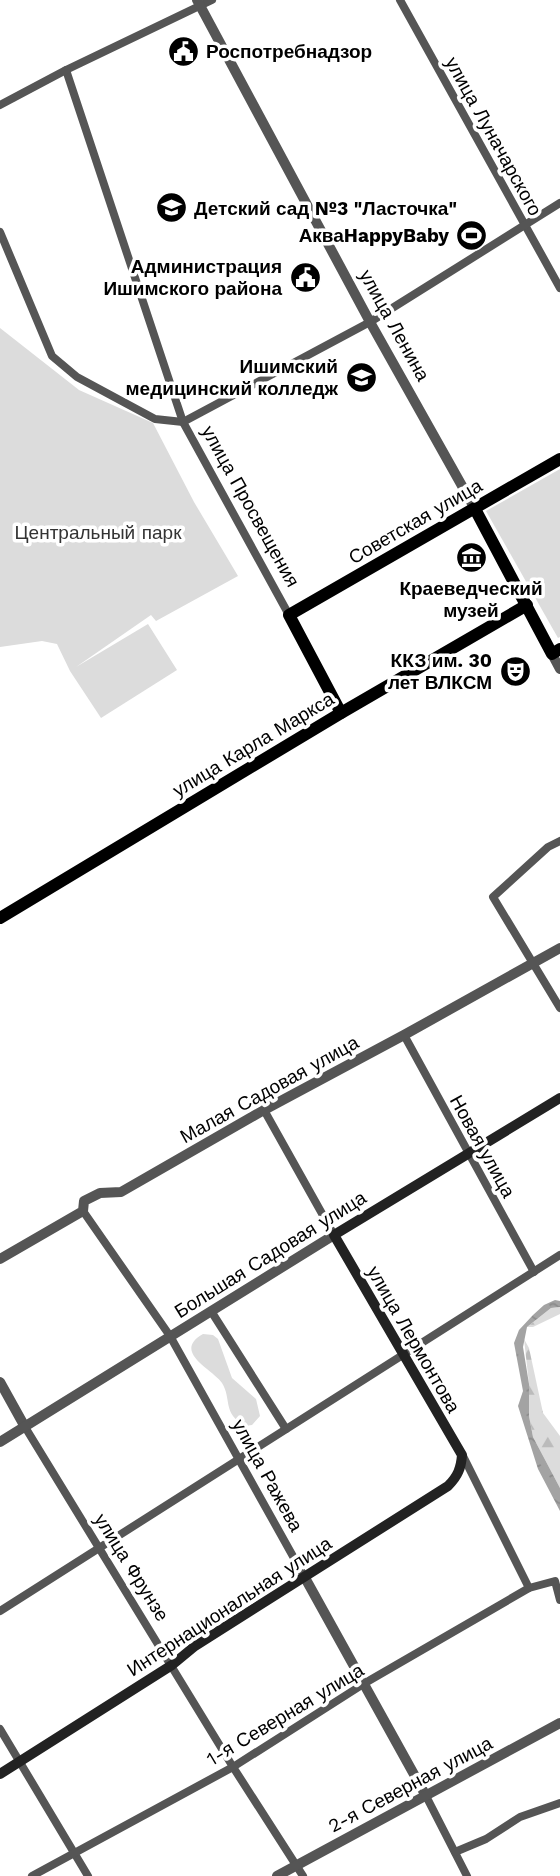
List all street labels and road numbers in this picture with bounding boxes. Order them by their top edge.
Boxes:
street label: улица Луначарского [440,53,547,220]
street label: улица Ленина [354,265,435,385]
street label: улица Просвещения [197,422,304,591]
street label: Советская улица [344,474,486,569]
street label: улица Карла Маркса [168,687,338,802]
street label: Малая Садовая улица [176,1031,363,1148]
street label: Новая улица [445,1091,520,1202]
street label: Большая Садовая улица [170,1186,371,1323]
street label: улица Лермонтова [362,1262,465,1417]
street label: улица Ражева [227,1415,308,1536]
street label: улица Фрунзе [89,1509,174,1625]
street label: Интернациональная улица [123,1531,336,1681]
street label: 1-я Северная улица [203,1658,368,1770]
street label: 2-я Северная улица [324,1731,497,1837]

